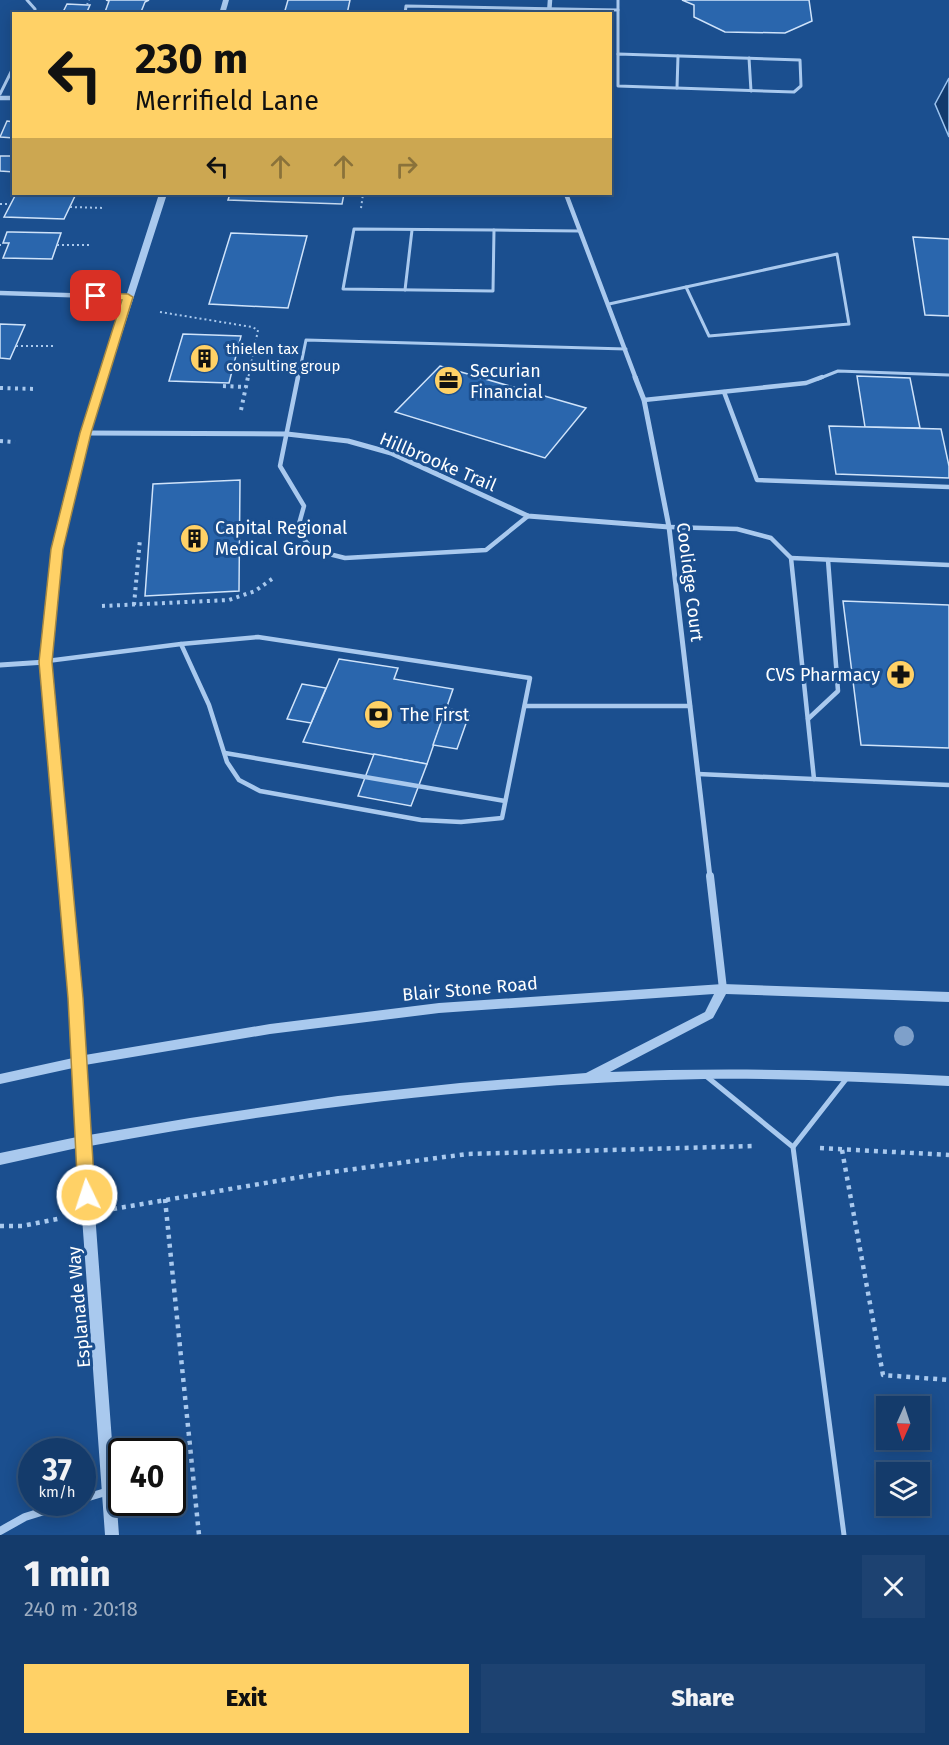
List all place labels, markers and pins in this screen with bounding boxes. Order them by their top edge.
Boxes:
pin [70,270,121,321]
place label: thielen tax consulting group [226,340,340,375]
building icon: thielen tax consulting group [189,342,221,374]
place label: Securian Financial [470,360,543,403]
office icon: Securian Financial [433,365,465,397]
place label: Capital Regional Medical Group [215,517,347,560]
building icon: Capital Regional Medical Group [178,522,210,554]
pharmacy icon: CVS Pharmacy [885,659,917,691]
place label: CVS Pharmacy [766,664,880,686]
bank icon: The First [363,699,395,731]
place label: The First [400,704,470,726]

